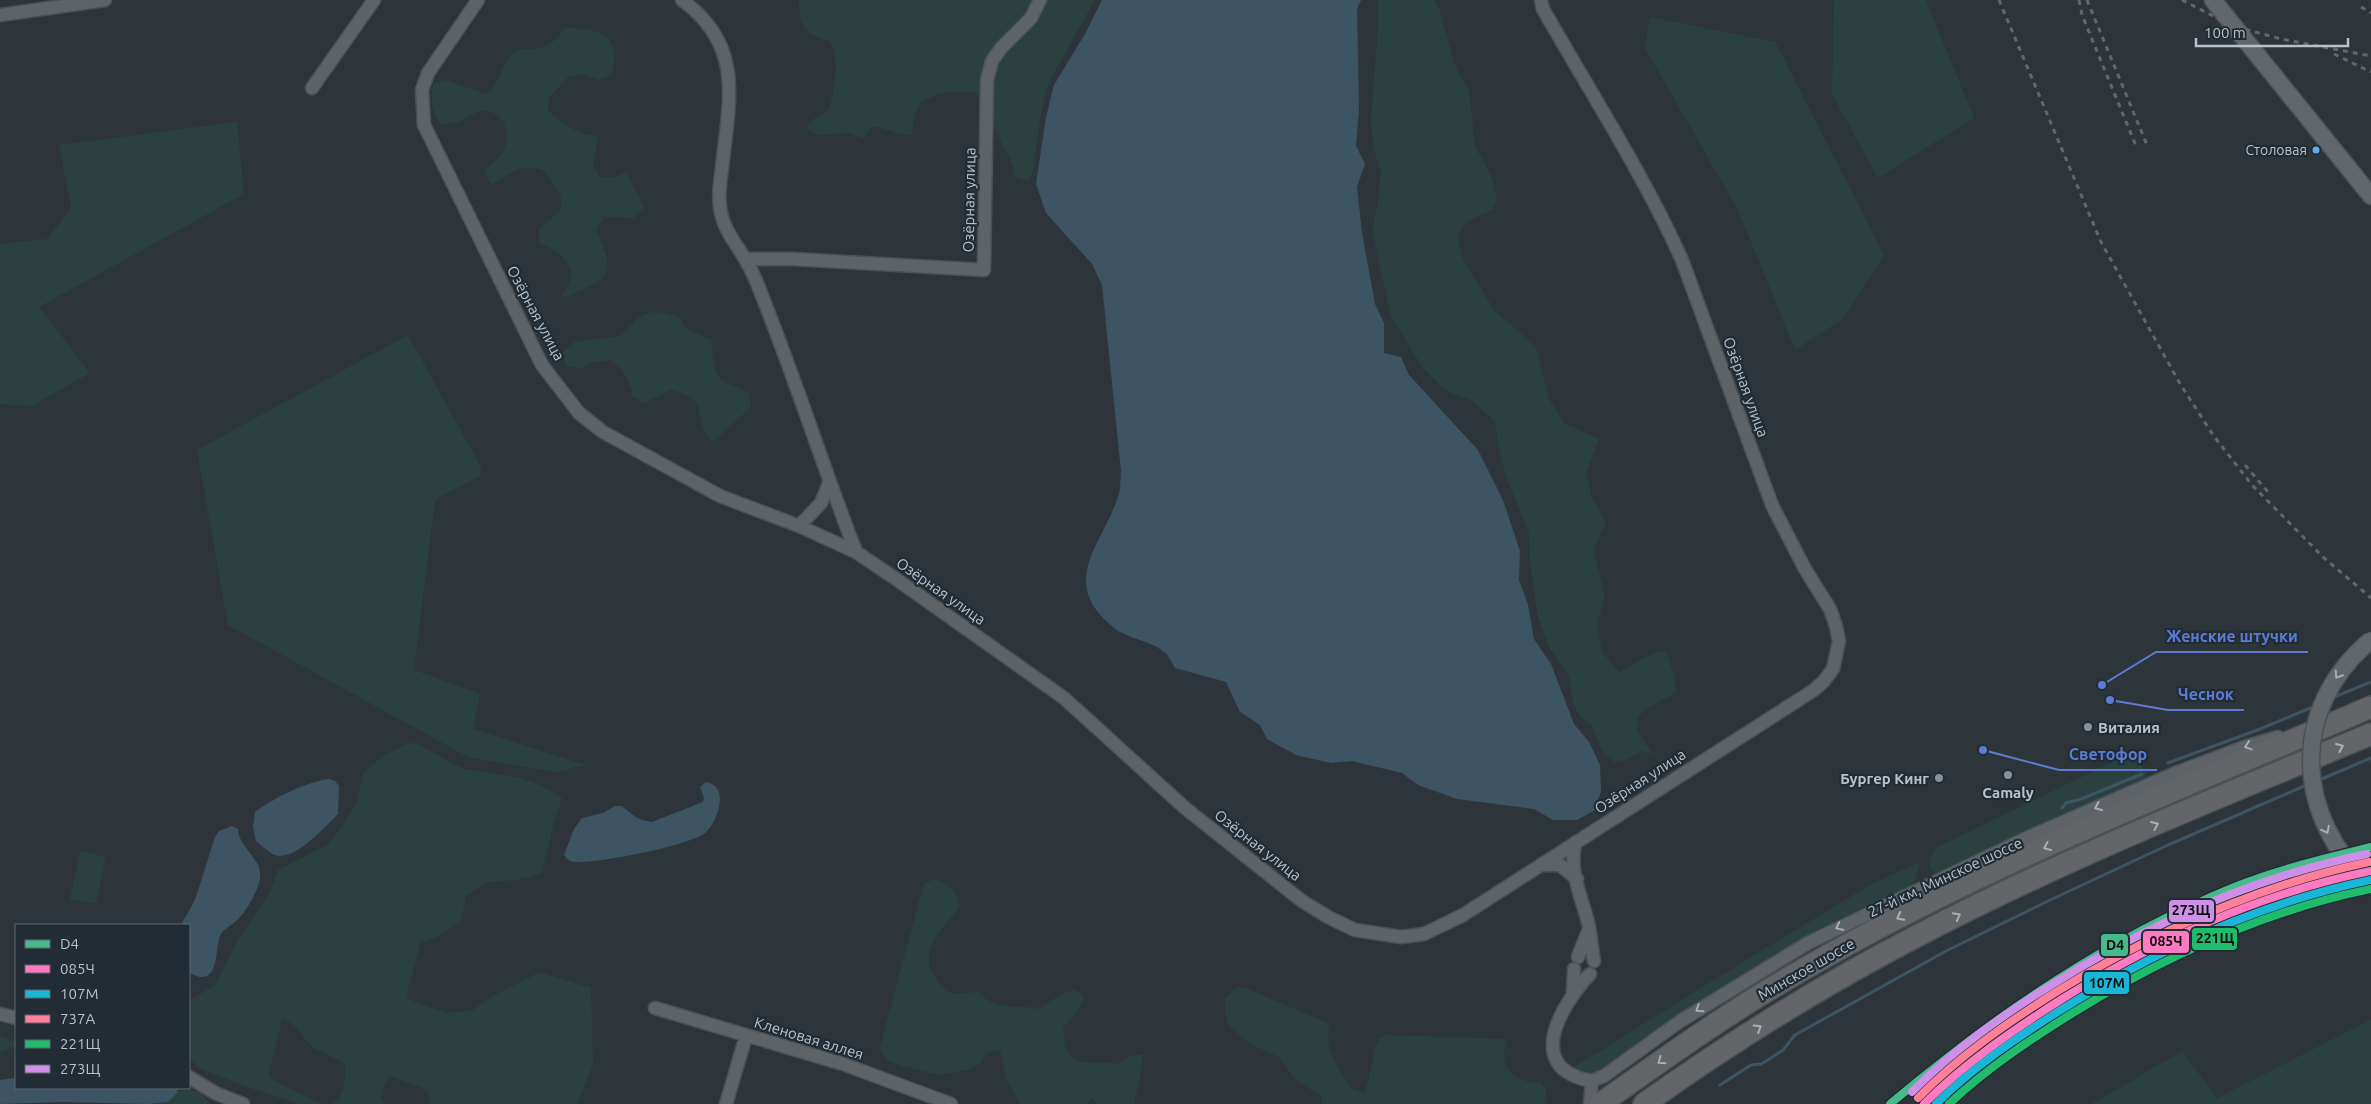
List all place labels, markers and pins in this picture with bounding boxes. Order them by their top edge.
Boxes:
place label: Столовая [2245,142,2307,158]
marker: Столовая [2311,145,2321,155]
callout: Женские штучки [2156,621,2308,652]
callout: Чеснок [2168,679,2244,710]
place label: Виталия [2098,719,2160,736]
marker: Виталия [2082,721,2094,733]
callout: Светофор [2059,739,2157,770]
marker: Camaly [2002,769,2014,781]
place label: Бургер Кинг [1840,770,1929,787]
marker: Бургер Кинг [1933,772,1945,784]
place label: Camaly [1982,784,2034,801]

